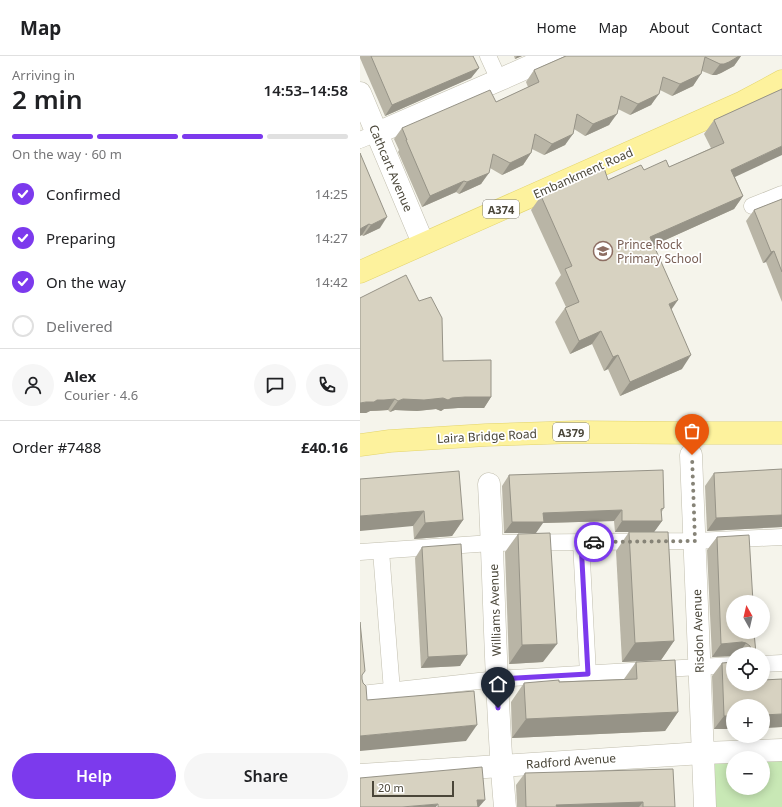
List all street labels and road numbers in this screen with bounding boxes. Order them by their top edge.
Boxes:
street label: Cathcart Avenue [365,122,417,214]
street label: Embankment Road [530,143,636,203]
road number: A374 [483,200,519,218]
road number: A379 [553,423,589,441]
street label: Laira Bridge Road [437,425,537,447]
street label: Williams Avenue [485,563,505,657]
street label: Risdon Avenue [688,589,708,673]
street label: Radford Avenue [525,749,617,773]

